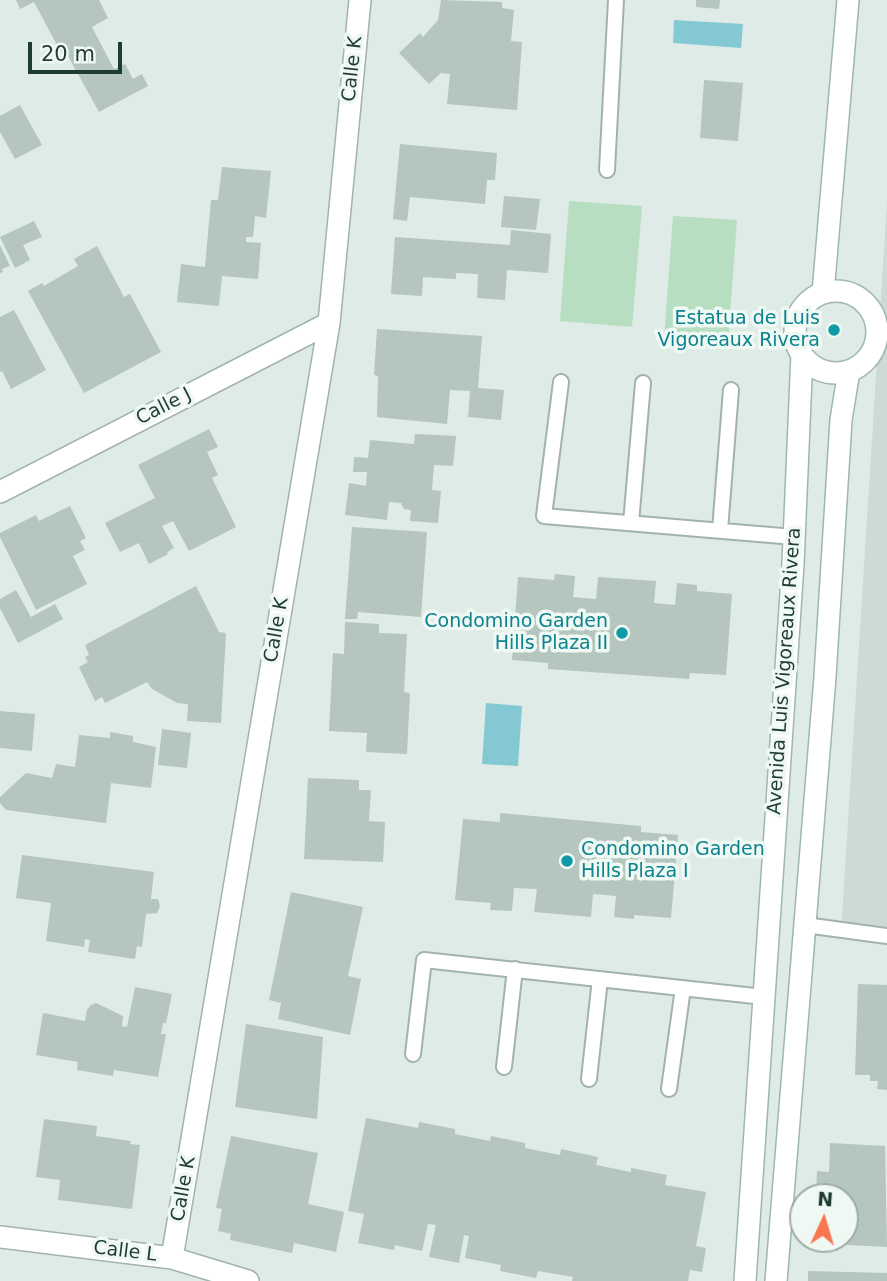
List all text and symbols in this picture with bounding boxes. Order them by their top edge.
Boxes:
scale bar [32,28,126,72]
street label: Calle K [338,35,368,103]
text: 20 m [41,42,95,66]
place label: Estatua de Luis Vigoreaux Rivera [658,308,820,352]
marker: Estatua de Luis Vigoreaux Rivera [826,322,842,338]
street label: Calle J [133,383,195,431]
street label: Avenida Luis Vigoreaux Rivera [764,527,806,815]
street label: Calle K [260,596,294,664]
place label: Condomino Garden Hills Plaza II [424,611,608,655]
marker: Condomino Garden Hills Plaza II [614,625,630,641]
place label: Condomino Garden Hills Plaza I [581,839,765,883]
marker: Condomino Garden Hills Plaza I [559,853,575,869]
street label: Calle K [167,1155,201,1223]
north arrow [789,1183,859,1253]
text: N [817,1188,834,1211]
street label: Calle L [92,1237,158,1267]

